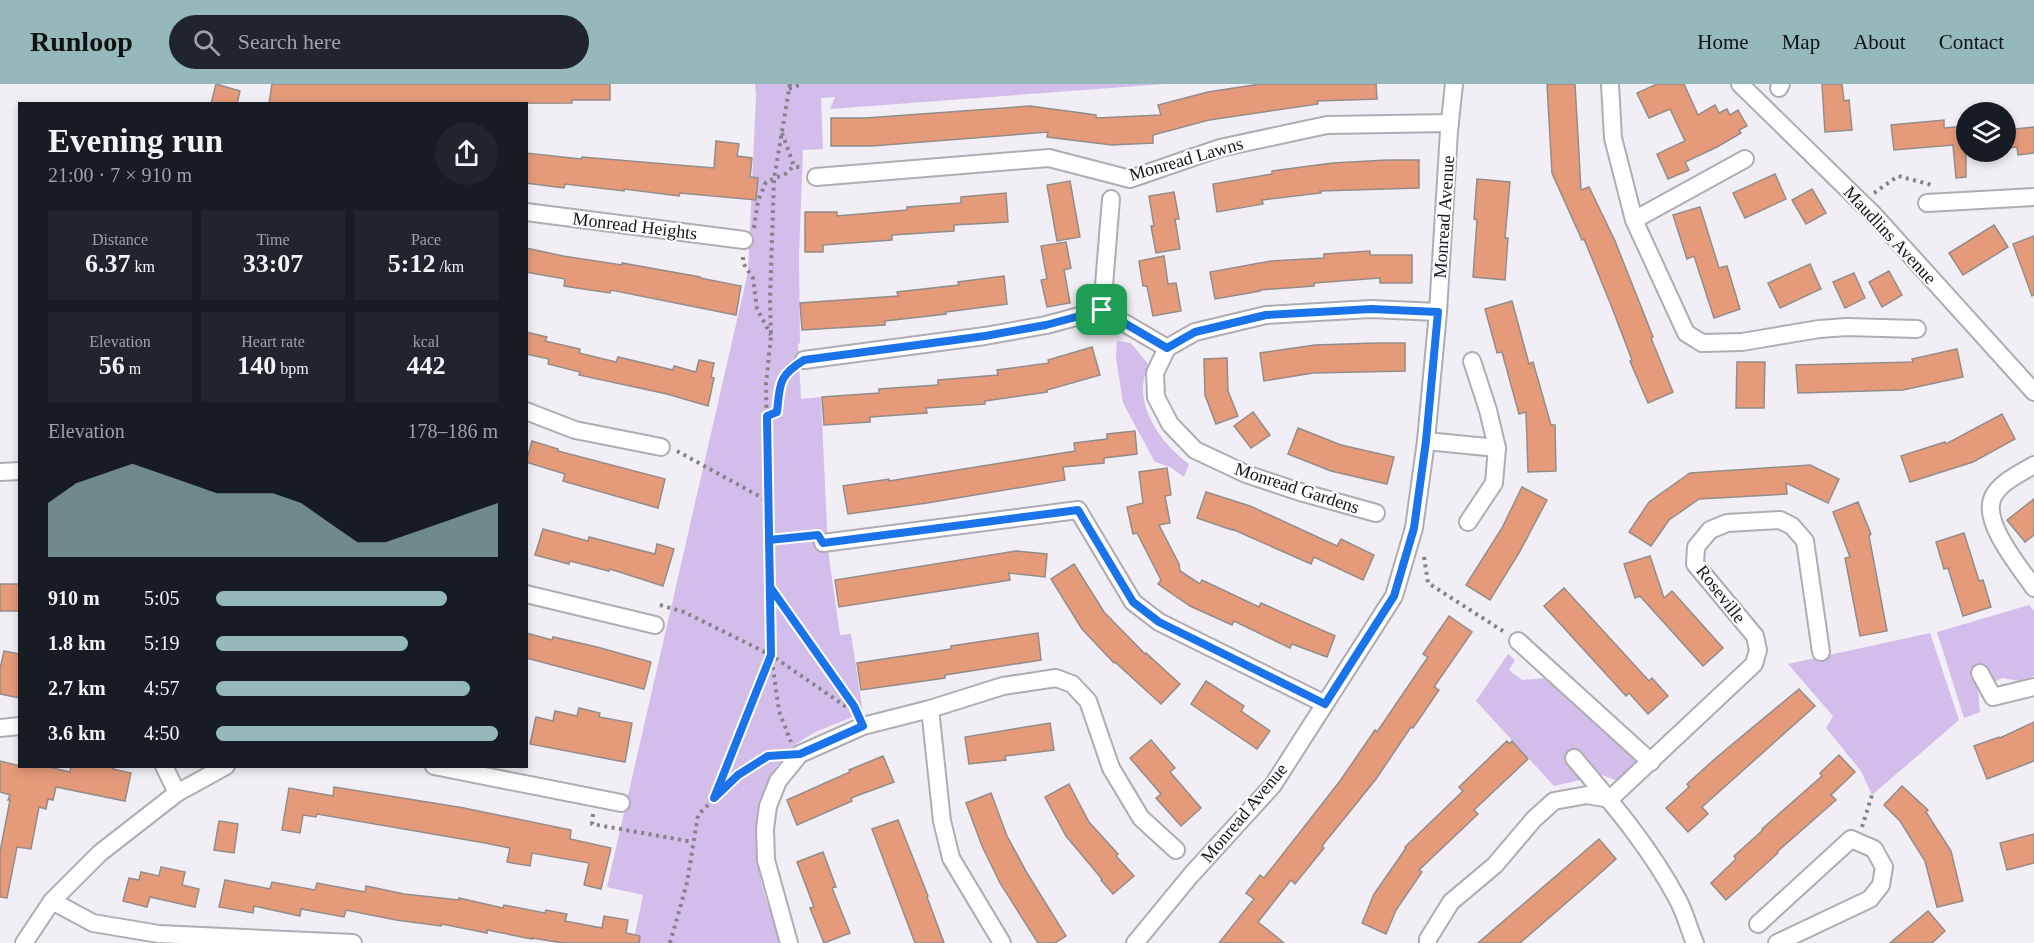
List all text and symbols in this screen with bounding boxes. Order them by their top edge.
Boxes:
search box [169,15,589,69]
text: Runloop [30,26,133,57]
icon: search [190,26,223,59]
text: Search here [238,29,341,54]
text: Home [1697,30,1749,54]
text: Map [1782,30,1820,54]
text: About [1853,30,1906,54]
text: Contact [1939,30,2004,54]
map controls [1956,102,2016,162]
button: layers [1956,102,2016,162]
button: share [435,122,498,185]
text: Evening run [48,123,223,159]
street label: Monread Lawns [1127,133,1245,185]
street label: Monread Avenue [1430,155,1458,279]
text: 21:00 · 7 × 910 m [48,164,192,186]
street label: Maudlins Avenue [1840,182,1940,288]
street label: Monread Heights [572,208,698,244]
text: Distance [92,231,148,248]
text: Time [256,231,290,248]
text: Pace [411,231,441,248]
text: 6.37 [85,249,131,278]
text: 33:07 [243,249,303,278]
text: 5:12 [388,249,435,278]
text: km [131,258,155,275]
text: /km [435,258,464,275]
pin [1076,284,1127,335]
icon: arrive [1085,293,1118,326]
text: Elevation [89,333,151,350]
text: Heart rate [241,333,305,350]
text: kcal [413,333,439,350]
text: 56 [99,351,125,380]
text: 140 [237,351,276,380]
text: 442 [407,351,446,380]
text: m [125,360,141,377]
text: bpm [276,360,309,377]
text: Elevation [48,420,125,442]
text: 178–186 m [407,420,498,442]
street label: Monread Gardens [1232,458,1362,518]
street label: Roseville [1692,561,1750,627]
text: 910 m [48,587,100,609]
text: 5:05 [144,587,180,609]
text: 1.8 km [48,632,106,654]
text: 5:19 [144,632,180,654]
text: 2.7 km [48,677,106,699]
text: 4:57 [144,677,180,699]
text: 3.6 km [48,722,106,744]
text: 4:50 [144,722,180,744]
street label: Monread Avenue [1197,759,1291,867]

